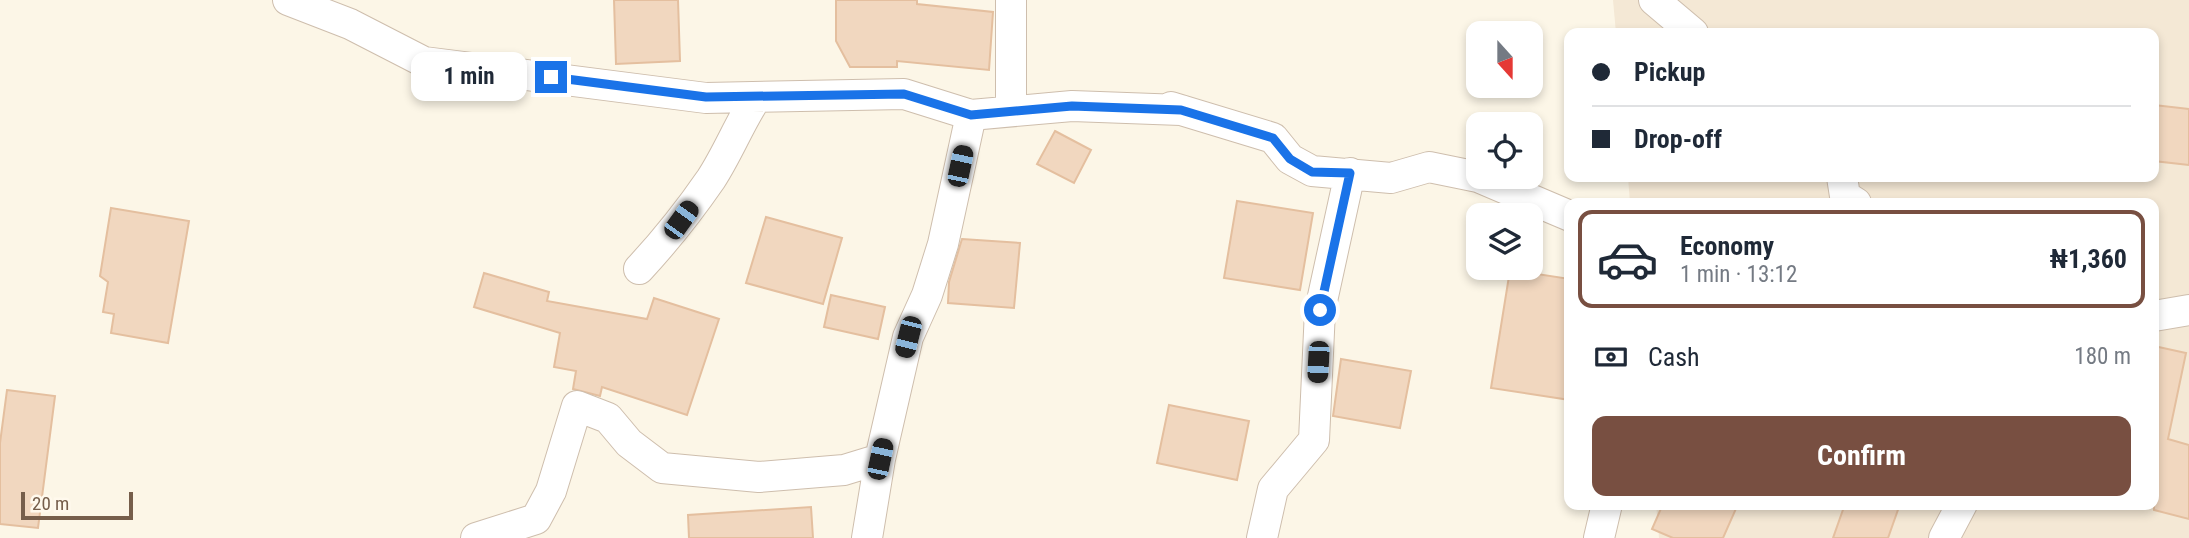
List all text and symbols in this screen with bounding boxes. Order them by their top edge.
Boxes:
north arrow [1466,21,1544,98]
map controls [1466,21,1543,280]
callout: 1 min [411,52,526,102]
text: Pickup [1634,57,1705,87]
route end [535,61,567,93]
text: 1 min [443,63,495,90]
button: locate [1466,112,1543,189]
text: Drop-off [1634,124,1722,154]
car [946,143,975,189]
car [661,197,702,243]
button: layers [1466,203,1543,280]
icon: car [1596,228,1659,291]
text: Economy [1680,231,1774,261]
text: ₦1,360 [2050,244,2127,274]
text: 1 min · 13:12 [1680,261,1797,288]
route start [1304,294,1336,326]
car [893,314,924,360]
icon: cash [1592,338,1630,376]
car [1307,340,1330,384]
text: Cash [1648,342,1700,372]
text: 180 m [2074,343,2131,370]
button: Confirm [1592,416,2131,496]
car [866,436,895,482]
scale bar [21,489,133,521]
text: 20 m [32,492,69,515]

